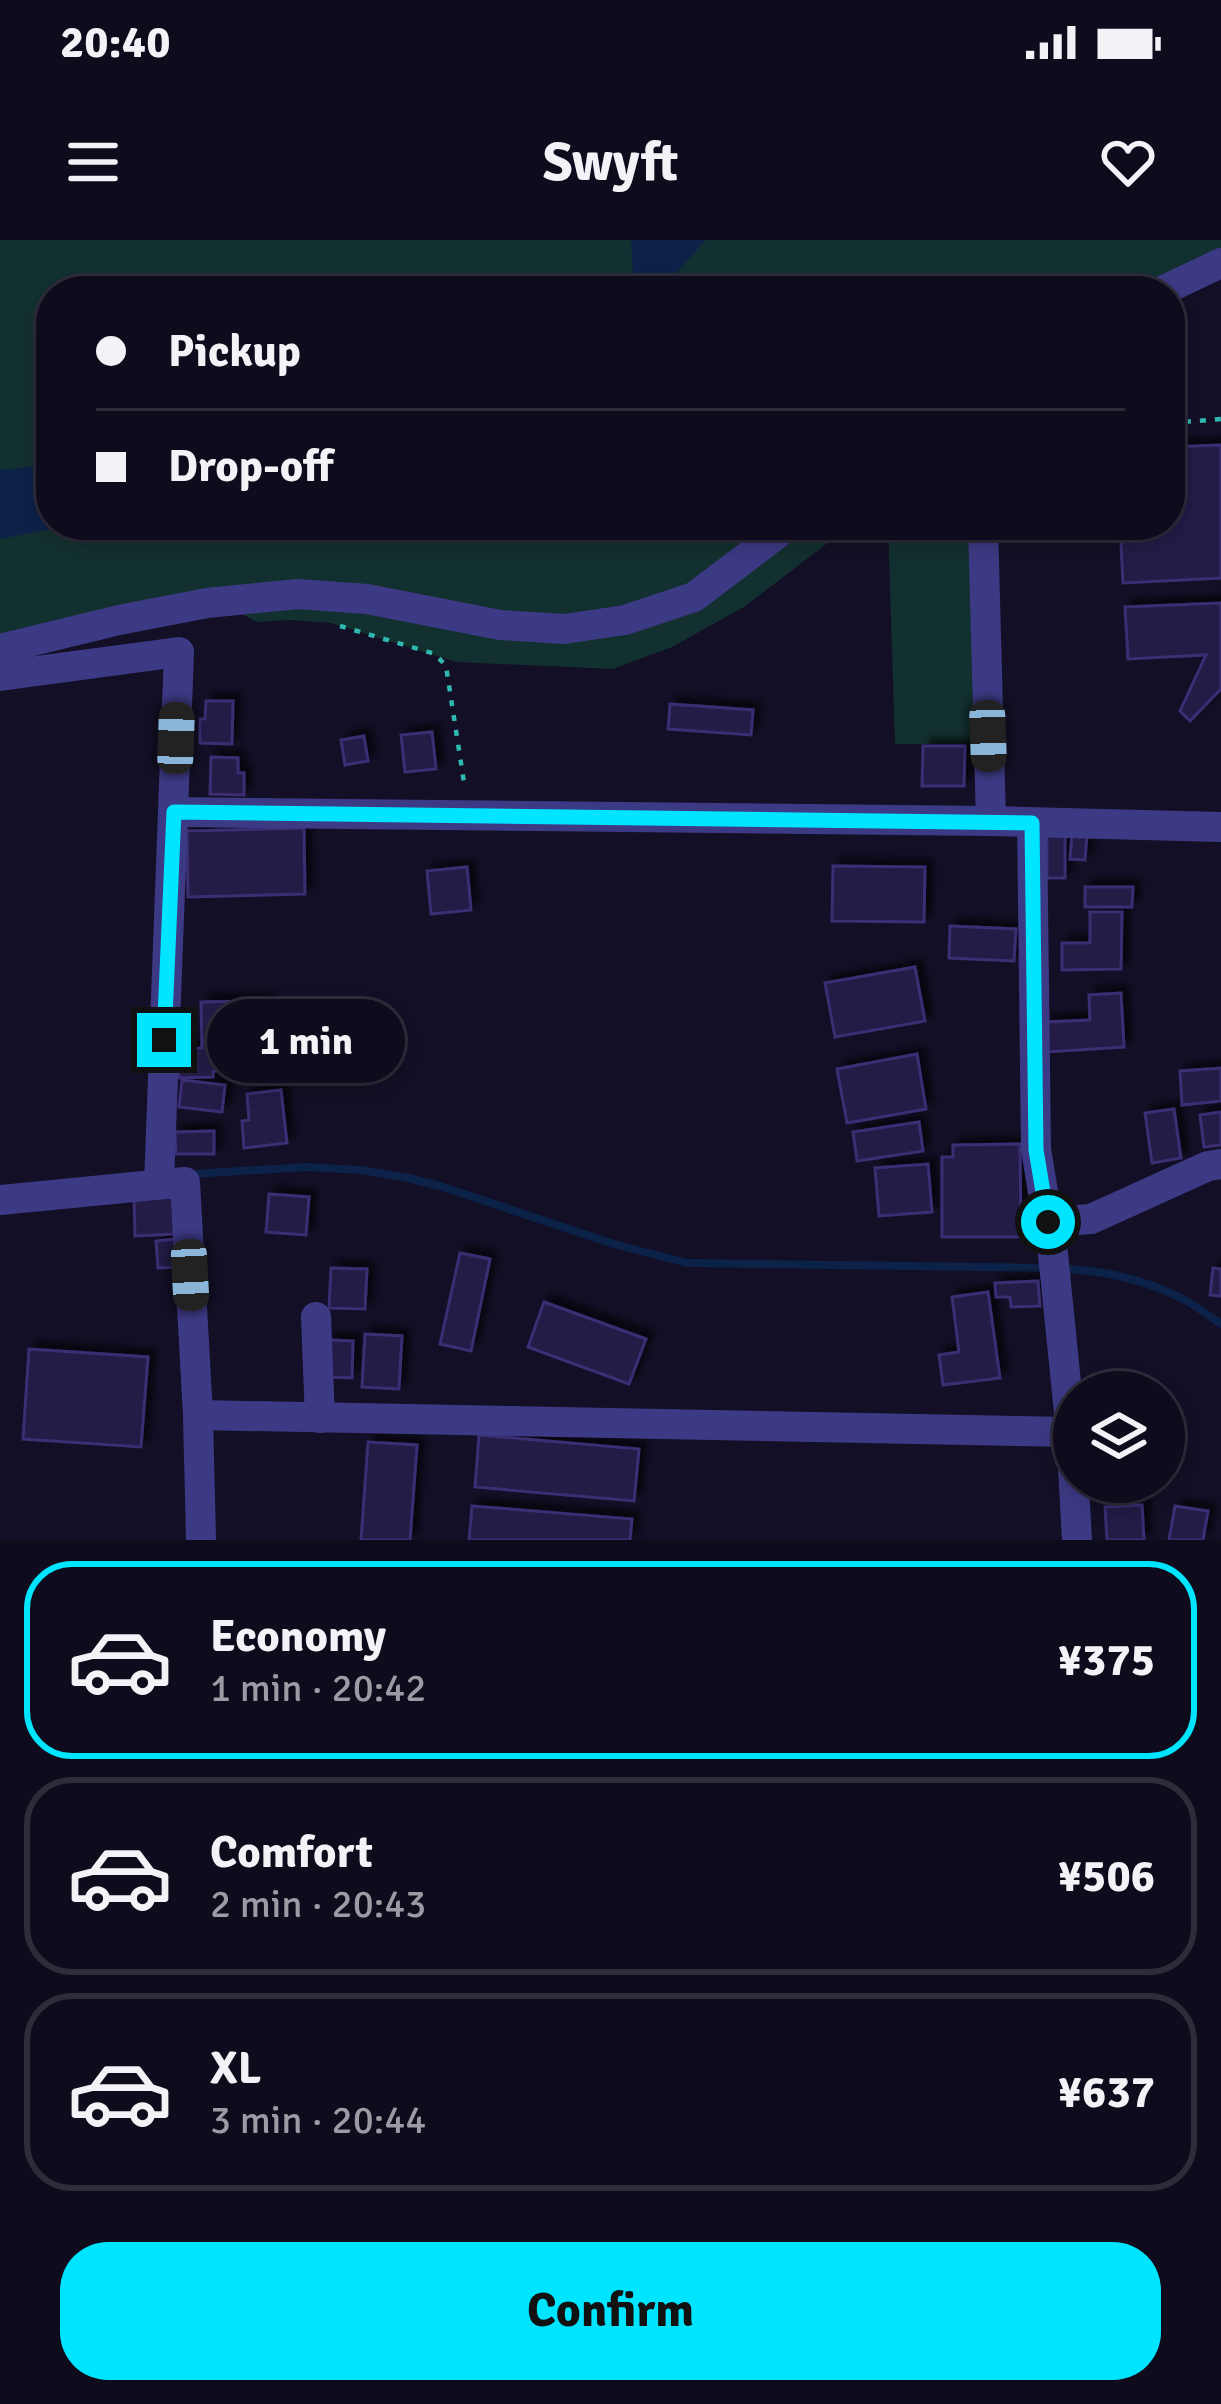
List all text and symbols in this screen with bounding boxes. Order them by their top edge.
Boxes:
text: 20:40 [60,15,170,70]
icon: menu [60,129,126,195]
text: Swyft [543,129,678,196]
icon: heart [1095,129,1161,195]
text: Pickup [168,324,301,379]
text: Drop-off [168,439,333,494]
car [969,699,1007,773]
car [157,701,195,775]
callout: 1 min [206,998,404,1082]
route end [137,1013,191,1067]
text: 1 min [259,1017,353,1065]
route start [1021,1195,1075,1249]
car [170,1238,210,1312]
map controls [1053,1371,1185,1503]
button: layers [1053,1371,1185,1503]
icon: car [66,1606,174,1714]
text: Economy [210,1609,386,1664]
text: ¥375 [1058,1633,1155,1688]
text: 1 min · 20:42 [210,1664,426,1712]
icon: car [66,1822,174,1930]
text: Comfort [210,1825,373,1880]
text: ¥506 [1058,1849,1155,1904]
text: 2 min · 20:43 [210,1880,426,1928]
icon: car [66,2038,174,2146]
text: XL [210,2041,261,2096]
text: ¥637 [1058,2065,1155,2120]
text: 3 min · 20:44 [210,2096,426,2144]
button: Confirm [60,2242,1161,2380]

